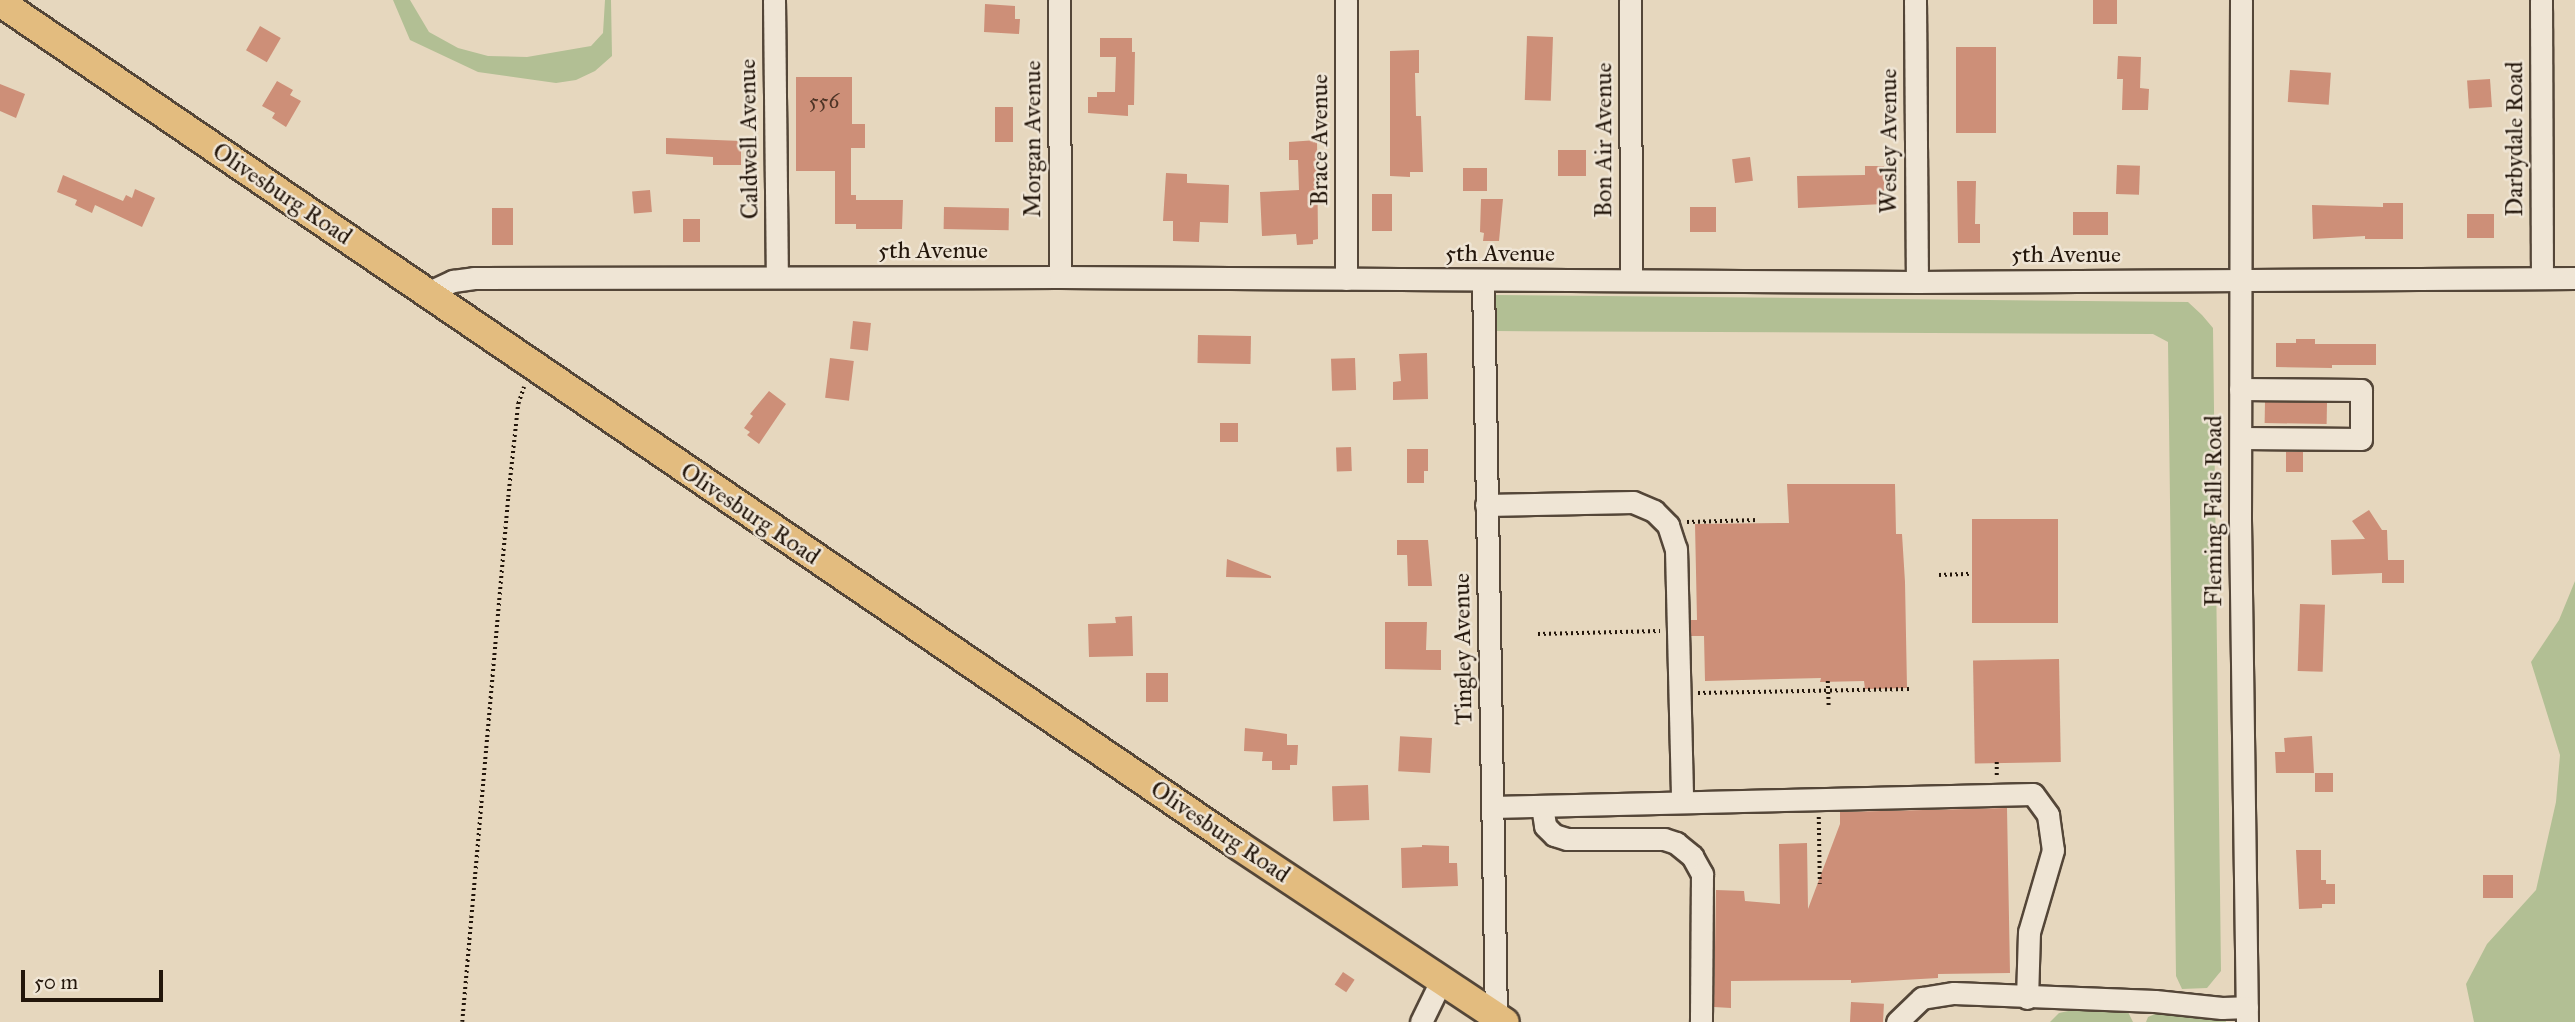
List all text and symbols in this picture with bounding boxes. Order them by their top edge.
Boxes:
street label: Caldwell Avenue [733,58,765,220]
street label: Morgan Avenue [1019,60,1047,218]
street label: Darbydale Road [2501,61,2529,217]
street label: Bon Air Avenue [1590,62,1618,218]
street label: Wesley Avenue [1875,68,1903,214]
street label: Brace Avenue [1306,74,1334,206]
house number: 556 [809,88,839,114]
street label: Olivesburg Road [207,137,357,251]
street label: 5th Avenue [878,237,988,265]
street label: 5th Avenue [1445,240,1555,268]
street label: 5th Avenue [2011,241,2121,269]
street label: Fleming Falls Road [2200,415,2228,607]
street label: Olivesburg Road [675,457,825,571]
street label: Tingley Avenue [1447,573,1479,725]
street label: Olivesburg Road [1145,775,1295,889]
scale bar [24,956,166,1000]
text: 50 m [34,969,78,995]

